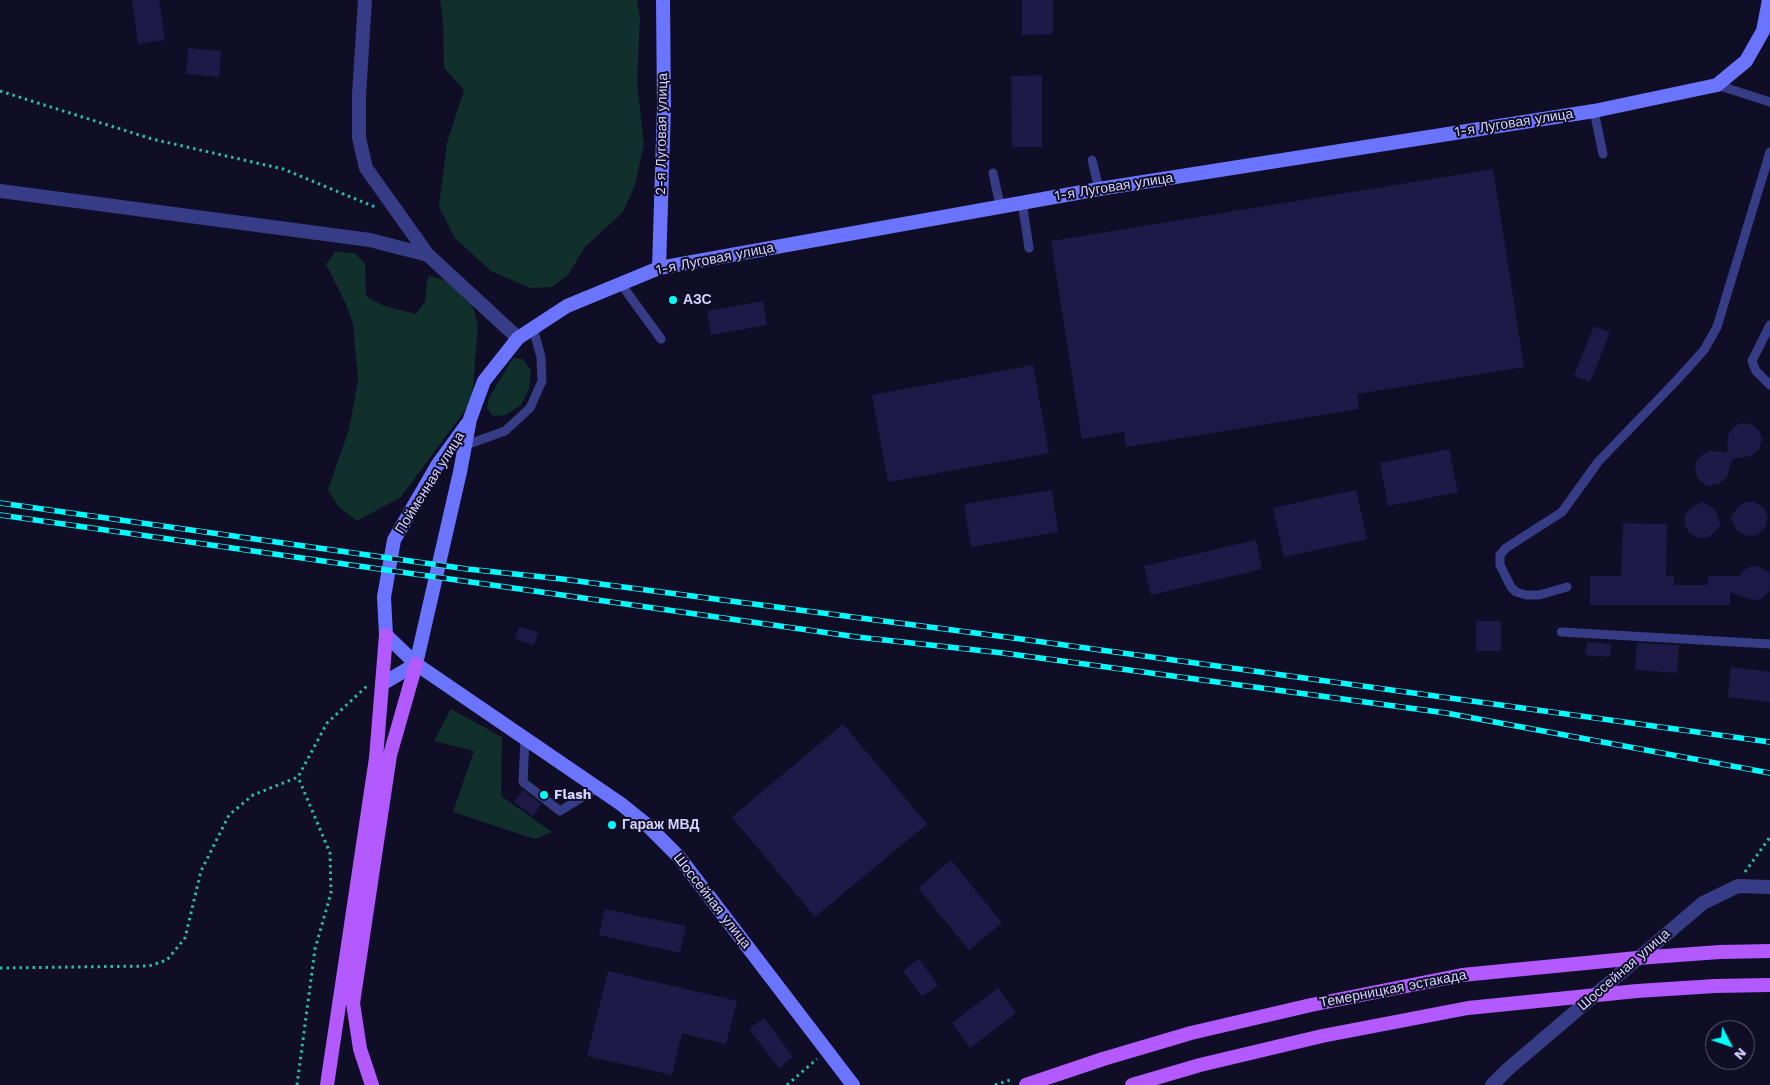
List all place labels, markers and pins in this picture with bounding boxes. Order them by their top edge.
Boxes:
place label: АЗС [683,292,712,308]
marker: АЗС [667,294,679,306]
place label: Flash [554,787,592,803]
marker: Flash [538,789,550,801]
place label: Гараж МВД [622,817,699,833]
marker: Гараж МВД [606,819,618,831]

